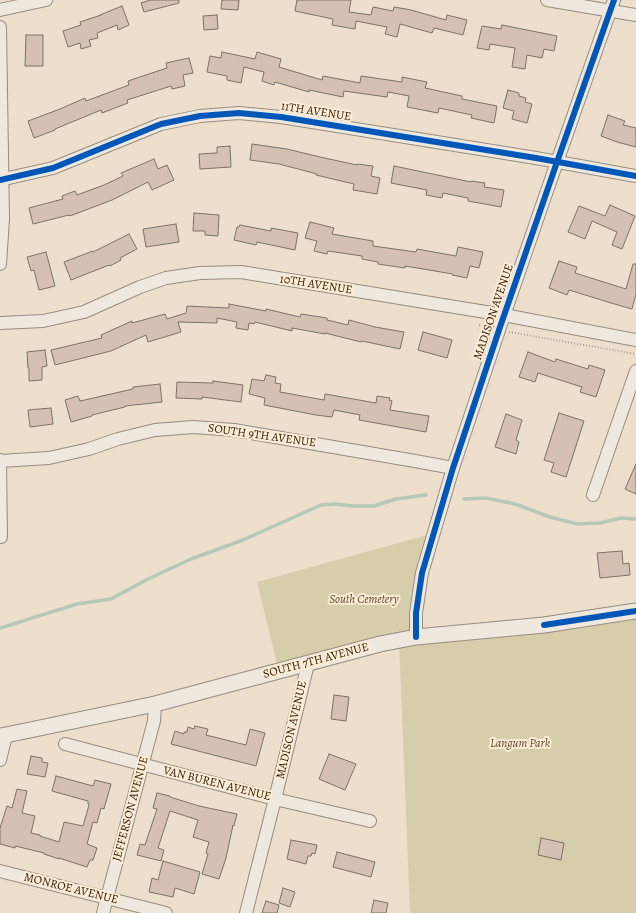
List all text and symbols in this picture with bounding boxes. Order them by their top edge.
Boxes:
street label: 11TH AVENUE [280,99,352,125]
street label: MADISON AVENUE [471,262,517,362]
street label: 10TH AVENUE [279,272,353,298]
street label: SOUTH 9TH AVENUE [207,421,317,451]
park label: South Cemetery [329,593,399,607]
street label: SOUTH 7TH AVENUE [262,640,370,682]
street label: MADISON AVENUE [274,679,310,781]
park label: Langum Park [490,737,550,751]
street label: JEFFERSON AVENUE [110,755,152,863]
street label: VAN BUREN AVENUE [162,764,272,804]
street label: MONROE AVENUE [22,870,120,908]

